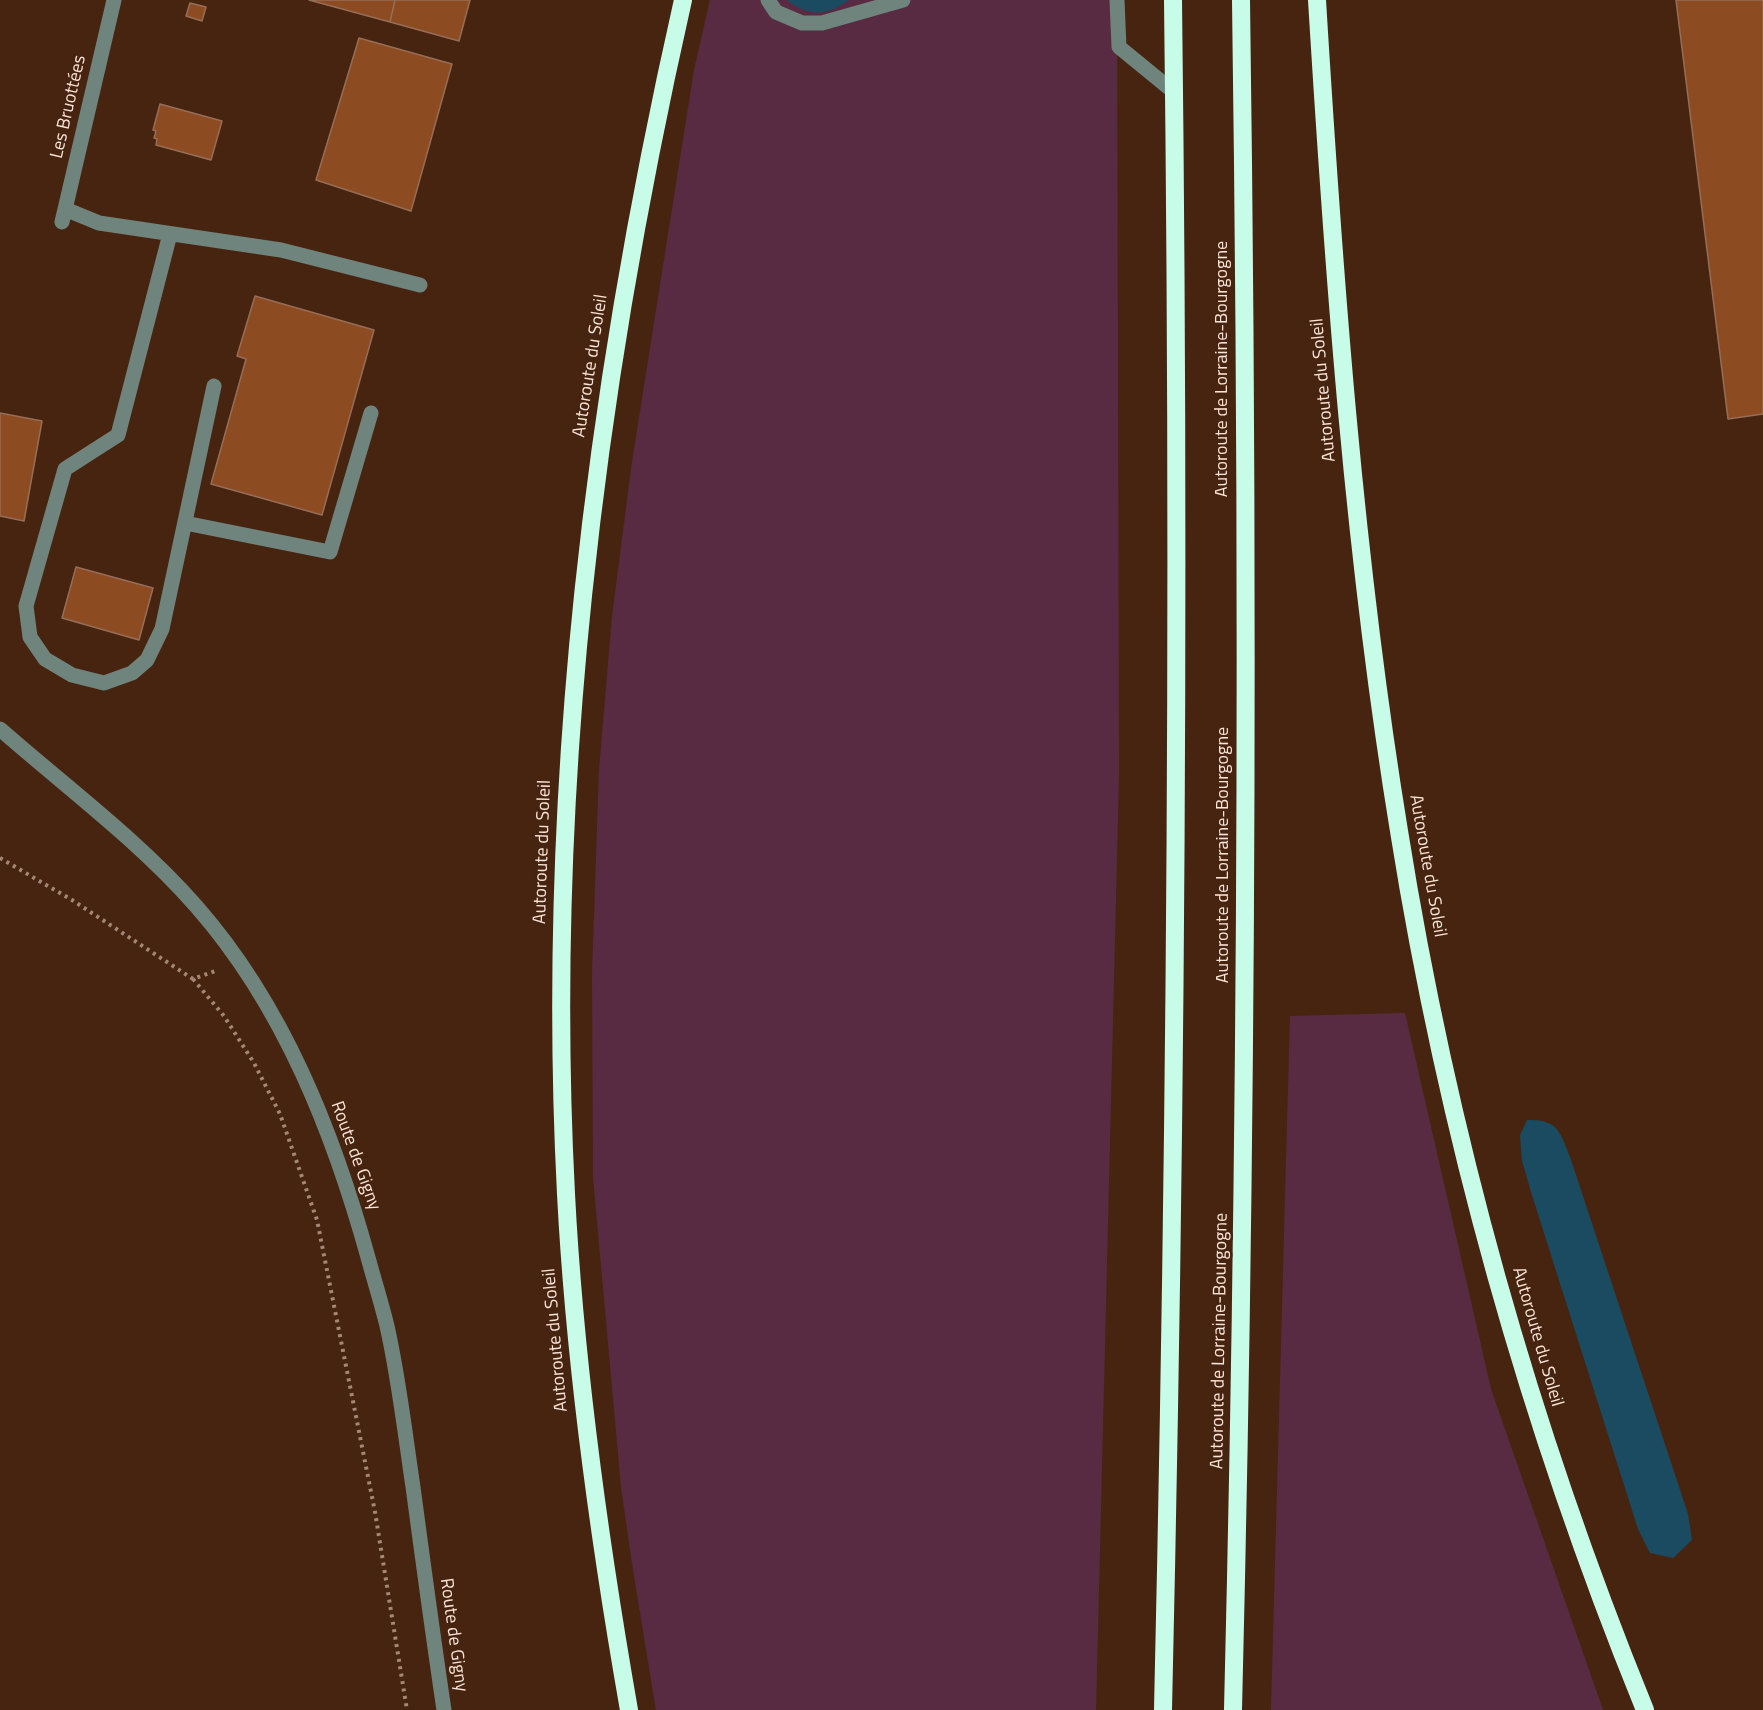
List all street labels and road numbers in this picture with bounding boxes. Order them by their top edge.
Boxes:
street label: Les Bruottées [47,53,91,161]
street label: Autoroute de Lorraine-Bourgogne [1212,241,1234,497]
street label: Autoroute du Soleil [569,293,613,439]
street label: Autoroute du Soleil [1307,317,1341,463]
street label: Autoroute de Lorraine-Bourgogne [1213,727,1235,983]
street label: Autoroute du Soleil [530,780,556,924]
street label: Autoroute du Soleil [1404,793,1450,939]
street label: Route de Gigny [325,1099,385,1213]
street label: Autoroute de Lorraine-Bourgogne [1207,1213,1233,1469]
street label: Autoroute du Soleil [1507,1265,1567,1409]
street label: Autoroute du Soleil [539,1267,573,1413]
street label: Route de Gigny [434,1577,472,1693]

